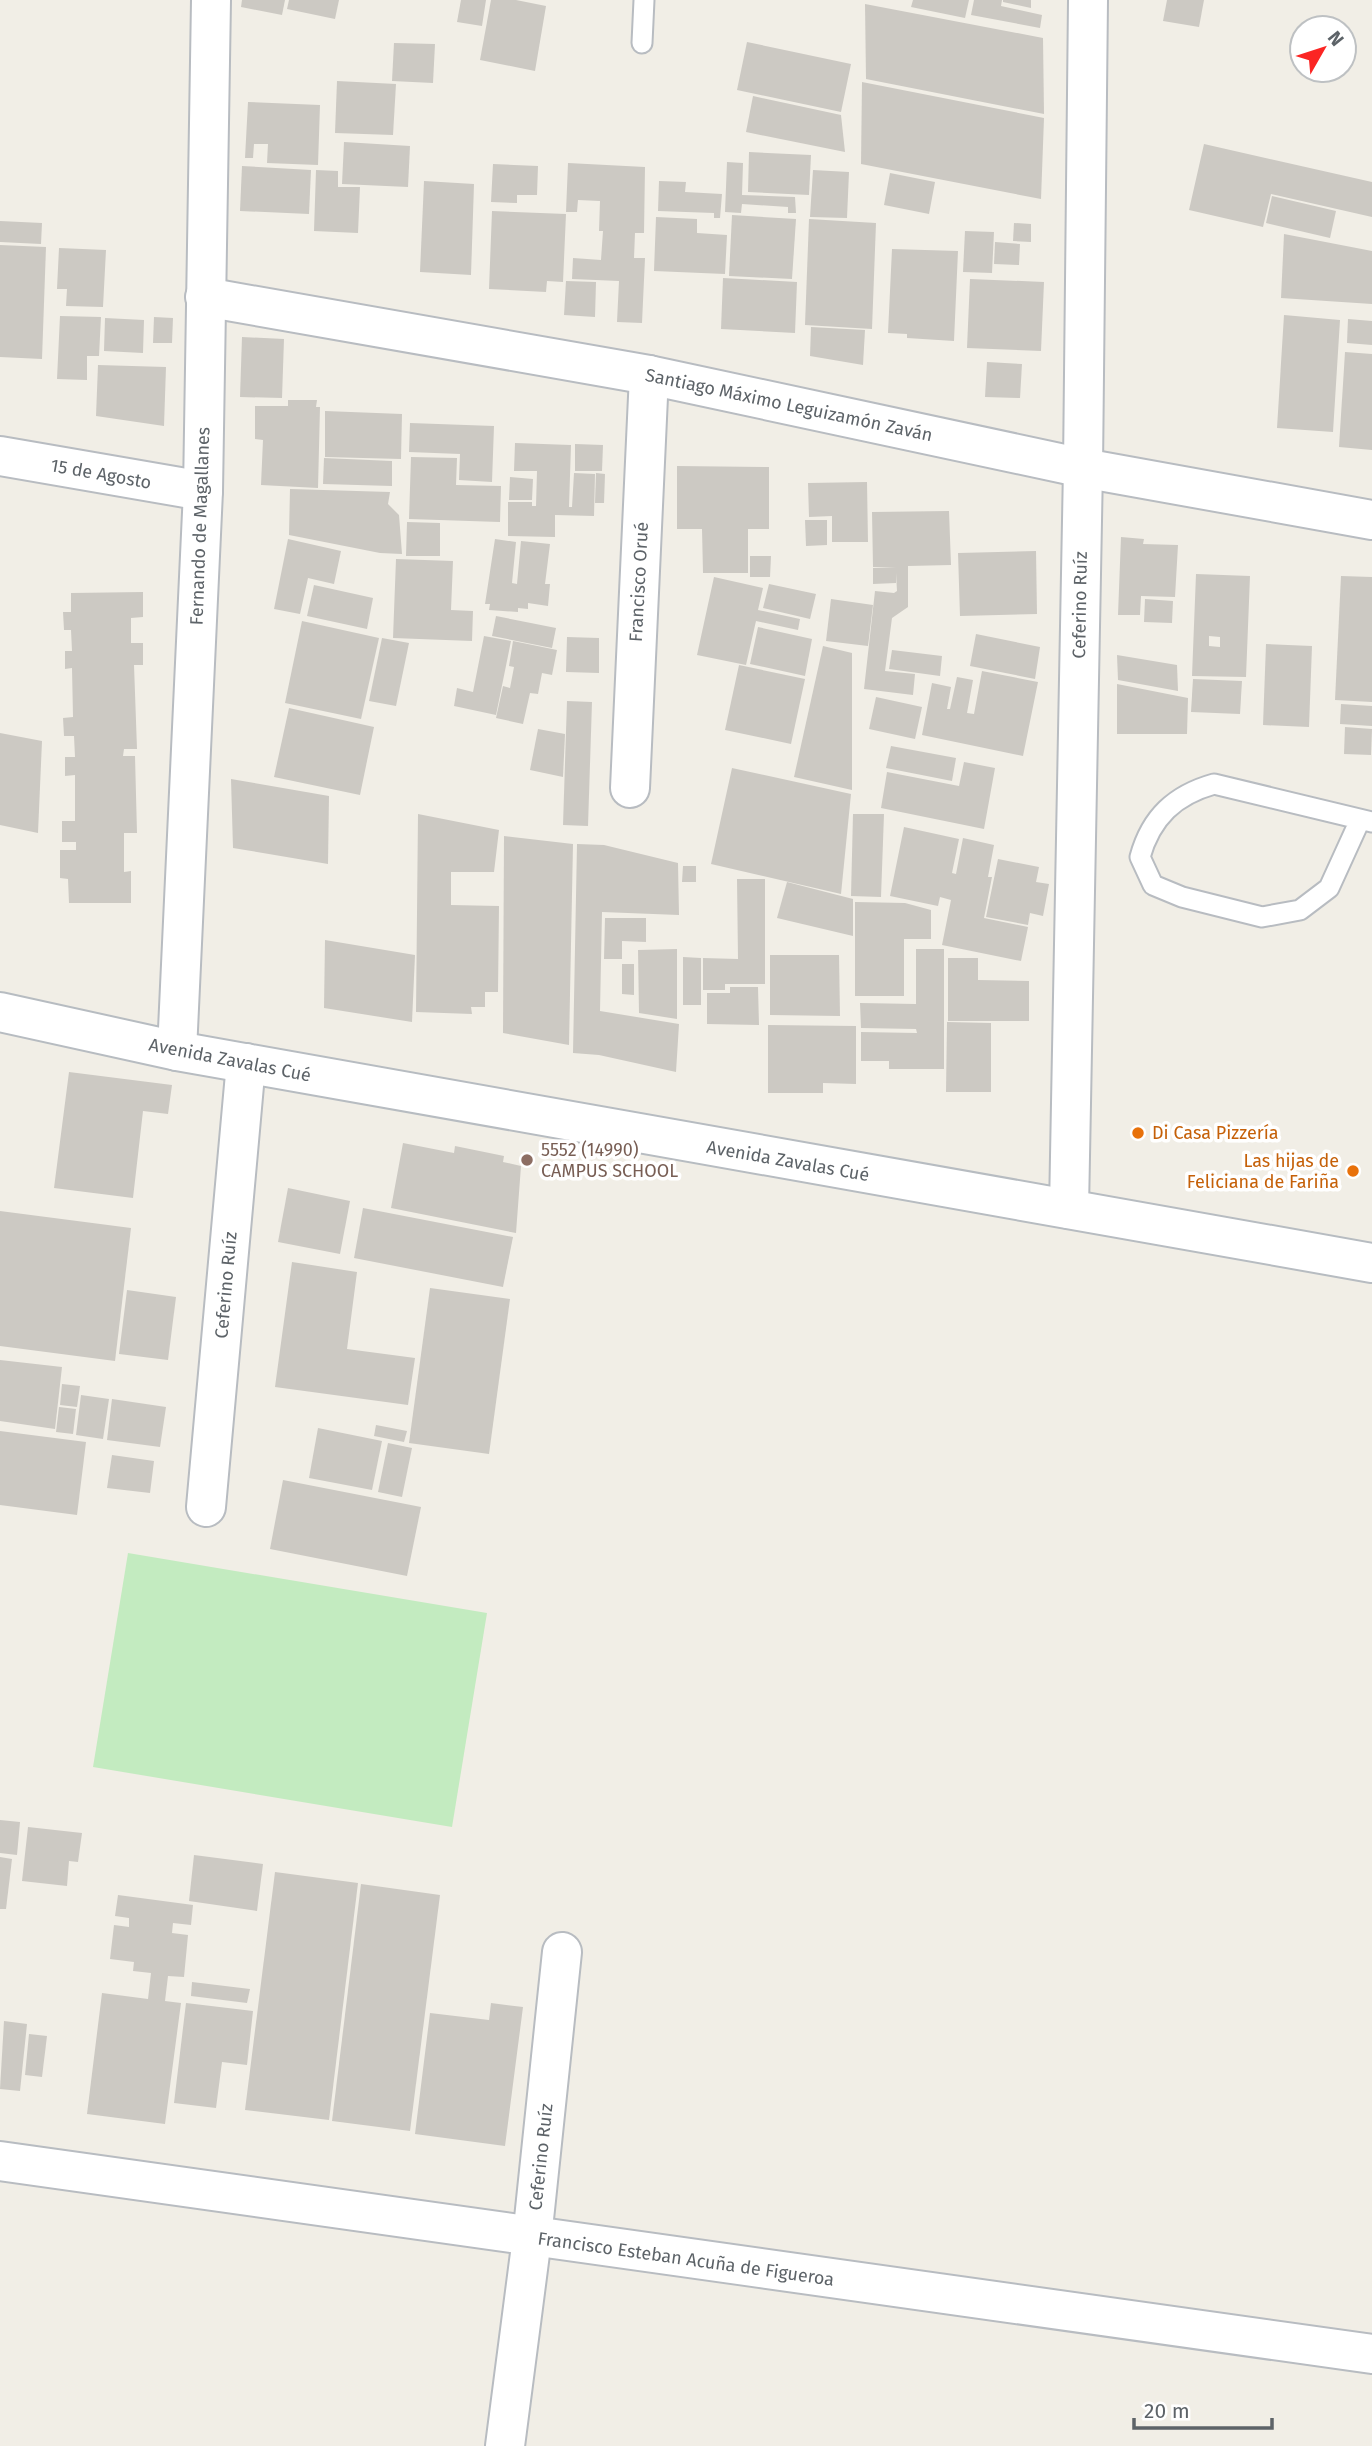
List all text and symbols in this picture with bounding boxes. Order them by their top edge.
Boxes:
north arrow [1288,14,1358,84]
text: N [1323,26,1349,51]
street label: Santiago Máximo Leguizamón Zaván [643,364,935,446]
street label: Fernando de Magallanes [186,426,214,626]
street label: 15 de Agosto [49,454,153,494]
street label: Francisco Orué [625,521,653,643]
street label: Ceferino Ruíz [1068,551,1092,659]
street label: Avenida Zavalas Cué [147,1033,313,1087]
place label: Di Casa Pizzería [1152,1122,1279,1144]
marker: Di Casa Pizzería [1130,1125,1146,1141]
street label: Avenida Zavalas Cué [705,1136,871,1186]
place label: 5552 (14990) CAMPUS SCHOOL [541,1139,678,1182]
place label: Las hijas de Feliciana de Fariña [1187,1150,1339,1193]
marker: 5552 (14990) CAMPUS SCHOOL [519,1152,535,1168]
marker: Las hijas de Feliciana de Fariña [1345,1163,1361,1179]
street label: Ceferino Ruíz [210,1230,242,1339]
street label: Ceferino Ruíz [524,2102,558,2212]
street label: Francisco Esteban Acuña de Figueroa [536,2227,836,2291]
scale bar [1134,2386,1272,2430]
text: 20 m [1144,2398,1190,2424]

